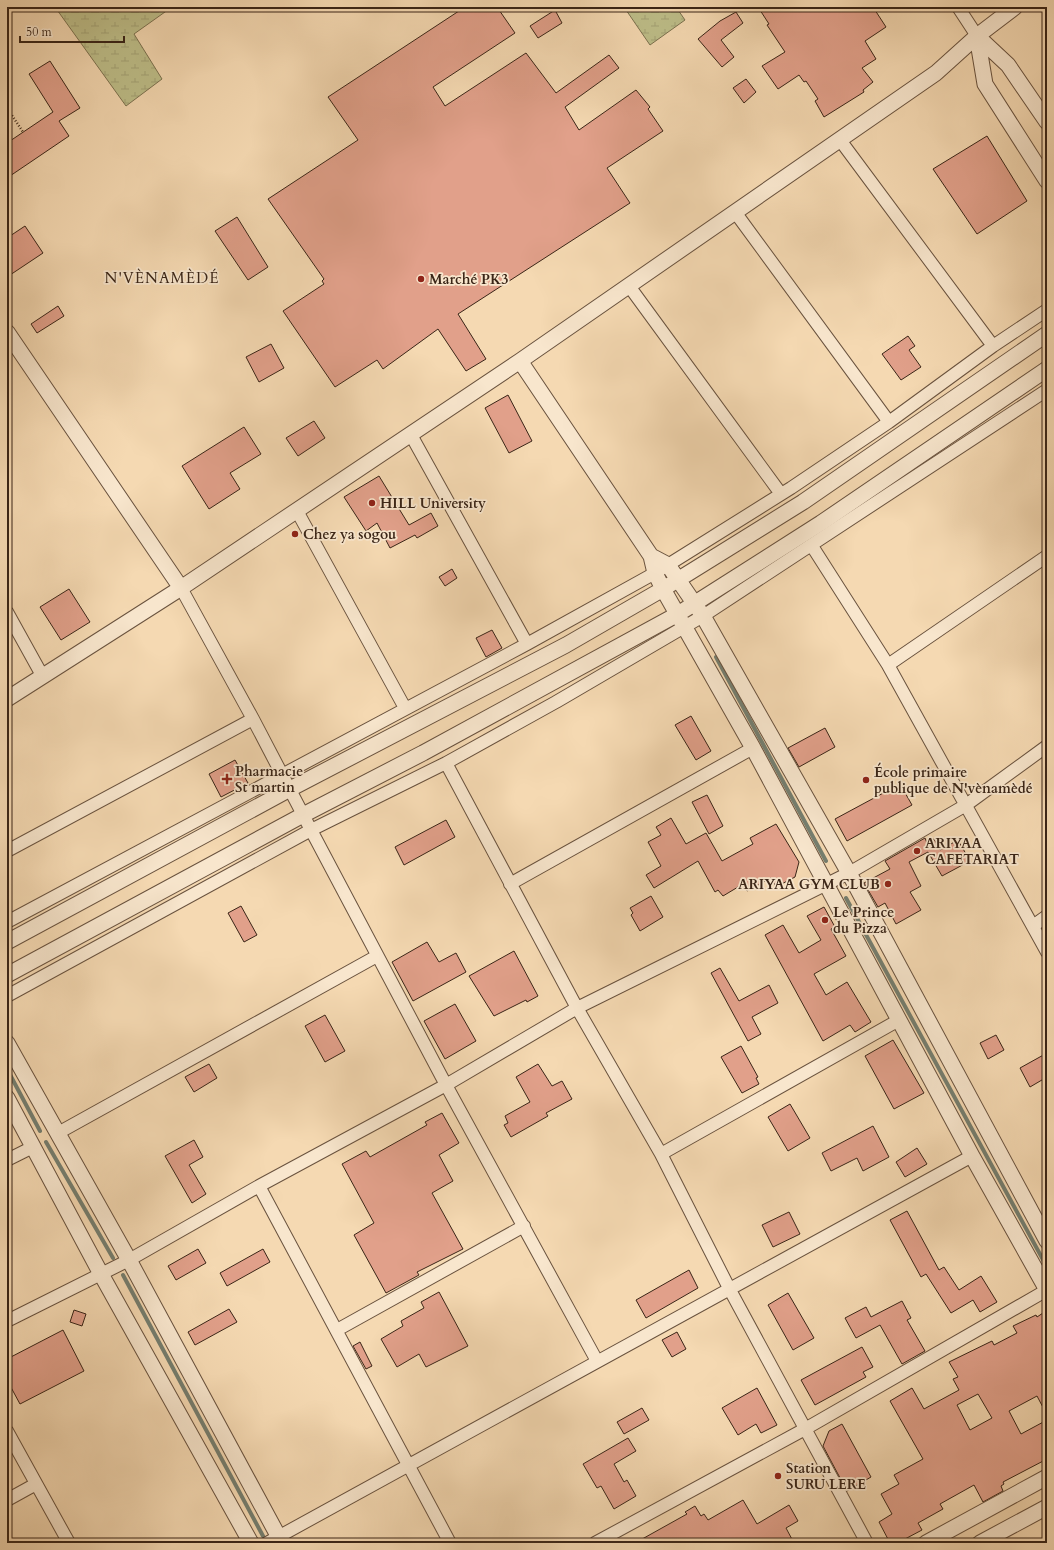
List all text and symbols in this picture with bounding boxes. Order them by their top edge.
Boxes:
scale bar [20,18,124,44]
text: 50 m [26,24,53,40]
district label: N'VÈNAMÈDÉ [105,268,219,288]
place label: Marché PK3 [429,270,509,289]
marker: Marché PK3 [416,274,426,284]
place label: HILL University [380,494,486,513]
marker: HILL University [367,498,377,508]
place label: Chez ya sogou [303,525,396,544]
marker: Chez ya sogou [290,529,300,539]
place label: Pharmacie St martin [235,762,303,797]
place label: École primaire publique de N'vènamèdé [874,762,1033,798]
marker: Pharmacie St martin [222,774,232,784]
marker: École primaire publique de N'vènamèdé [861,775,871,785]
place label: ARIYAA CAFETARIAT [925,834,1019,869]
marker: ARIYAA CAFETARIAT [912,846,922,856]
place label: ARIYAA GYM CLUB [738,875,880,894]
marker: ARIYAA GYM CLUB [883,879,893,889]
place label: Le Prince du Pizza [833,903,894,938]
marker: Le Prince du Pizza [820,915,830,925]
place label: Station SURU LERE [786,1459,866,1494]
marker: Station SURU LERE [773,1471,783,1481]

